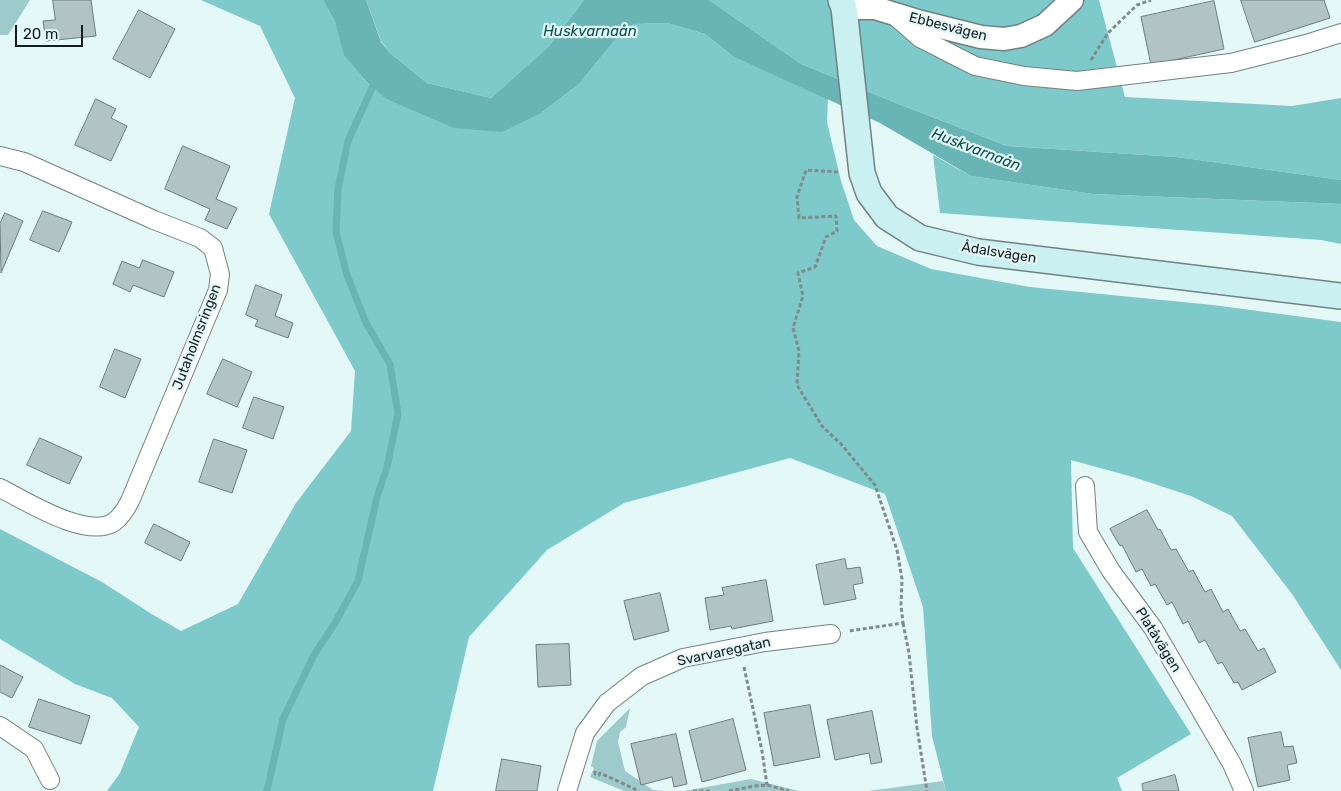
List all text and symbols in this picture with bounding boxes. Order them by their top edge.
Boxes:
street label: Ebbesvägen [907,9,989,45]
scale bar [18,15,85,47]
water label: Huskvarnaån [543,23,637,41]
text: 20 m [23,25,58,43]
water label: Huskvarnaån [929,125,1023,175]
street label: Ådalsvägen [960,239,1038,267]
street label: Jutaholmsringen [169,282,225,392]
street label: Platåvägen [1132,605,1184,675]
street label: Svarvaregatan [676,634,772,670]

